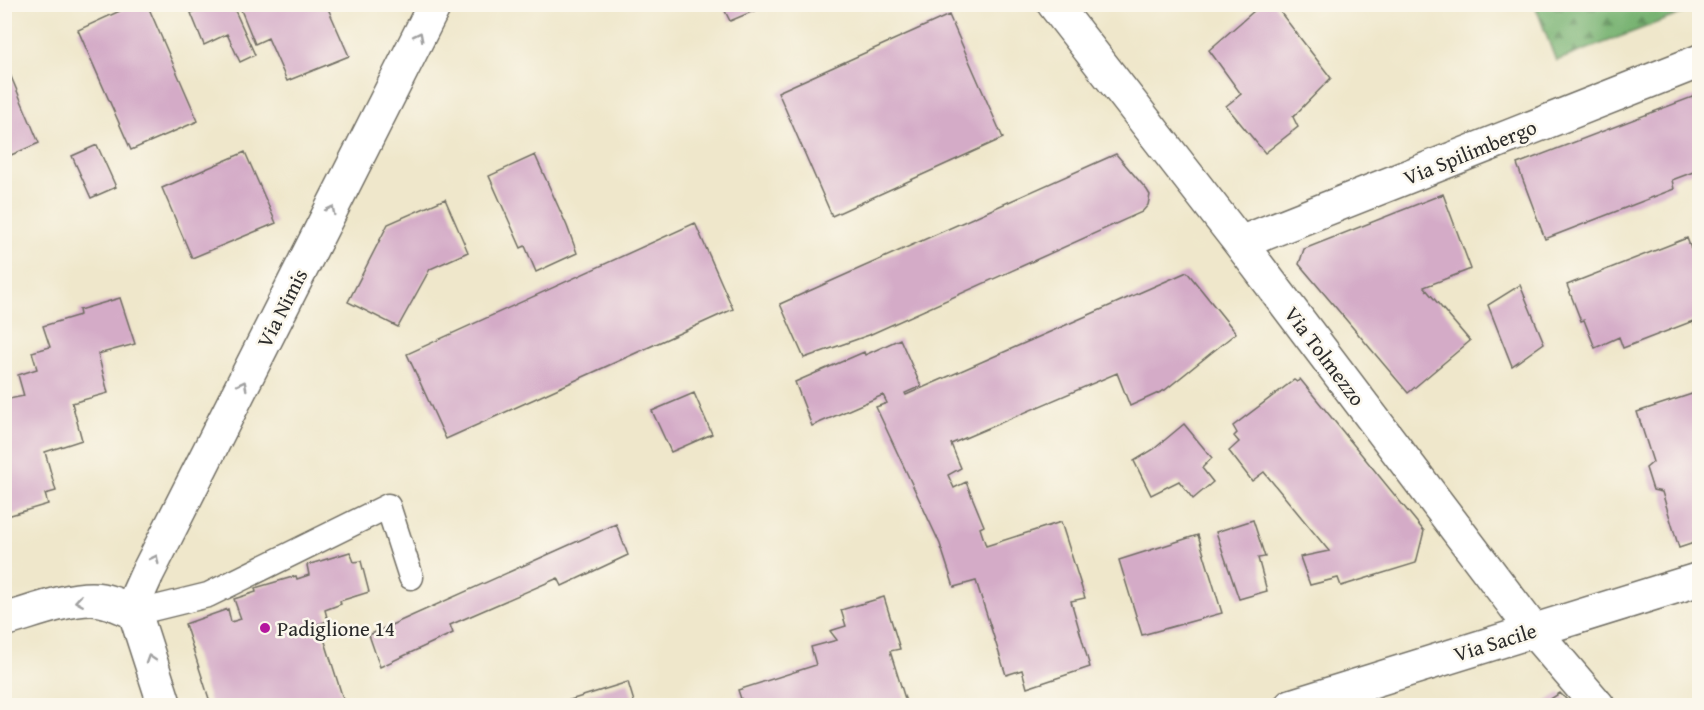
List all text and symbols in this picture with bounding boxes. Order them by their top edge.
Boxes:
one-way arrow [412,32,423,43]
street label: Via Spilimbergo [1399,111,1541,193]
one-way arrow [324,206,335,217]
street label: Via Nimis [249,263,315,353]
street label: Via Tolmezzo [1277,300,1373,412]
one-way arrow [236,380,247,391]
one-way arrow [148,554,159,565]
one-way arrow [74,594,84,606]
place label: Padiglione 14 [277,613,395,644]
street label: Via Sacile [1450,615,1540,669]
marker: Padiglione 14 [258,621,272,635]
one-way arrow [145,654,157,665]

